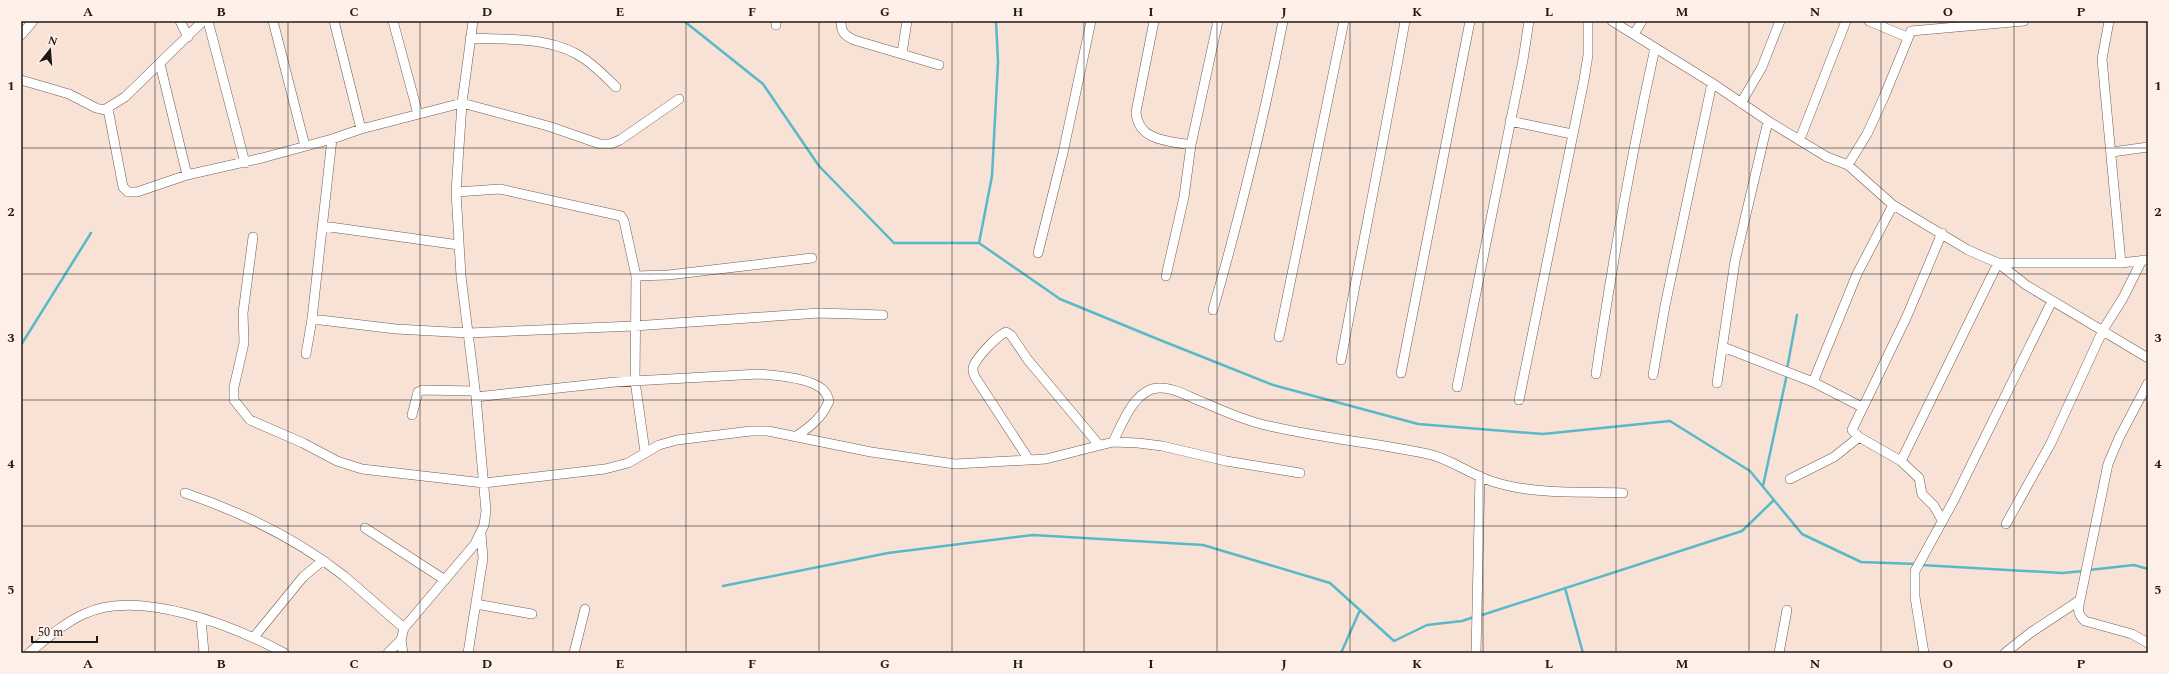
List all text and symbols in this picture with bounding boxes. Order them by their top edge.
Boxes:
text: A [83,2,93,22]
text: B [216,2,226,22]
text: C [349,2,359,22]
text: D [482,2,492,22]
text: E [616,2,625,22]
text: F [748,2,756,22]
text: G [880,2,890,22]
text: H [1013,2,1024,22]
text: I [1148,2,1154,22]
text: J [1281,2,1287,22]
text: K [1412,2,1422,22]
text: L [1545,2,1553,22]
text: M [1676,2,1689,22]
text: N [1810,2,1821,22]
text: O [1943,2,1953,22]
text: P [2077,2,2086,22]
north arrow [30,30,70,70]
text: N [46,31,60,50]
text: 1 [7,76,15,96]
text: 1 [2154,76,2162,96]
text: 2 [7,202,15,222]
text: 2 [2154,202,2162,222]
text: 3 [7,328,15,348]
text: 3 [2154,328,2162,348]
text: 4 [7,454,15,474]
text: 4 [2154,454,2162,474]
text: 5 [7,580,15,600]
text: 5 [2154,580,2162,600]
scale bar [32,618,97,644]
text: 50 m [38,623,63,642]
text: A [83,654,93,674]
text: B [216,654,226,674]
text: C [349,654,359,674]
text: D [482,654,492,674]
text: E [616,654,625,674]
text: F [748,654,756,674]
text: G [880,654,890,674]
text: H [1013,654,1024,674]
text: I [1148,654,1154,674]
text: J [1281,654,1287,674]
text: K [1412,654,1422,674]
text: L [1545,654,1553,674]
text: M [1676,654,1689,674]
text: N [1810,654,1821,674]
text: O [1943,654,1953,674]
text: P [2077,654,2086,674]

